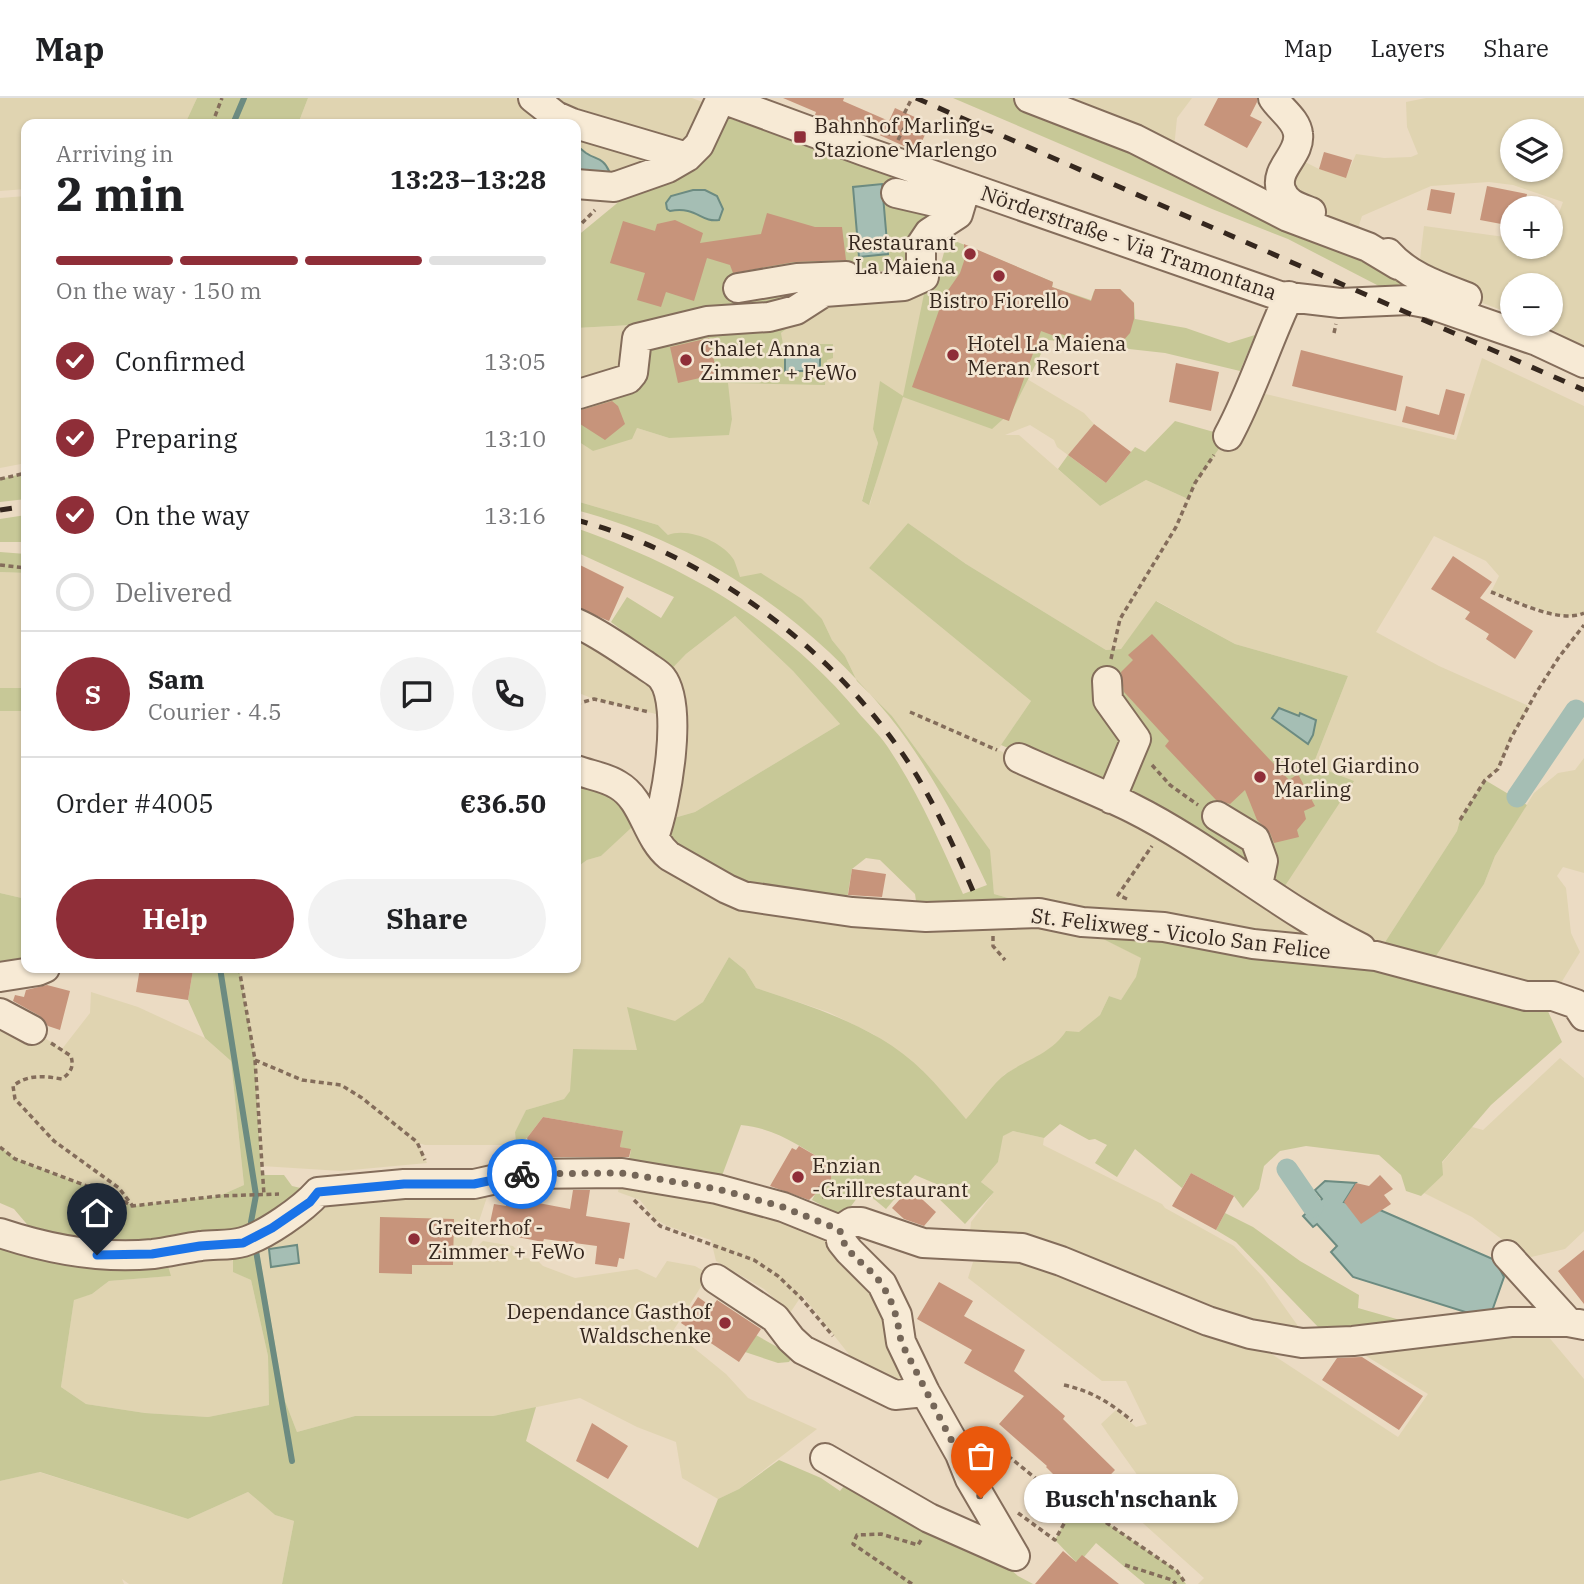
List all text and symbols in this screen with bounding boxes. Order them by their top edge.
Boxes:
text: Map [35,27,104,70]
text: Map [1284,32,1332,64]
text: Layers [1370,32,1445,64]
text: Share [1483,32,1549,64]
place label: Bahnhof Marling - Stazione Marlengo [814,111,997,163]
map controls [1500,119,1563,336]
button: layers [1500,119,1563,182]
marker: Bahnhof Marling - Stazione Marlengo [792,129,808,145]
text: Arriving in [56,138,173,168]
text: 13:23–13:28 [390,162,546,196]
text: 2 min [56,164,185,224]
street label: Nörderstraße - Via Tramontana [977,178,1281,306]
button: + [1500,196,1563,259]
place label: Restaurant La Maiena [847,228,956,280]
marker: Restaurant La Maiena [962,246,978,262]
marker: Bistro Fiorello [991,268,1007,284]
button: − [1500,273,1563,336]
text: On the way · 150 m [56,275,262,305]
place label: Bistro Fiorello [929,286,1069,314]
place label: Hotel La Maiena Meran Resort [967,329,1127,381]
place label: Chalet Anna - Zimmer + FeWo [700,334,857,386]
icon: check [56,342,94,380]
text: Confirmed [115,344,246,378]
text: 13:05 [484,346,546,376]
marker: Hotel La Maiena Meran Resort [945,347,961,363]
marker: Chalet Anna - Zimmer + FeWo [678,352,694,368]
icon: check [56,419,94,457]
text: Preparing [115,421,237,455]
text: 13:10 [484,423,546,453]
icon: check [56,496,94,534]
text: On the way [115,498,249,532]
text: 13:16 [484,500,546,530]
text: Delivered [115,575,232,609]
button: chat [380,657,454,731]
button: phone [472,657,546,731]
text: Sam [148,662,204,696]
text: S [85,677,101,711]
text: Courier · 4.5 [148,696,282,726]
place label: Hotel Giardino Marling [1274,751,1419,803]
marker: Hotel Giardino Marling [1252,769,1268,785]
text: Order #4005 [56,786,214,820]
text: €36.50 [460,786,546,820]
button: Help [56,879,294,959]
button: Share [308,879,546,959]
street label: St. Felixweg - Vicolo San Felice [1030,901,1332,965]
courier [487,1139,557,1209]
place label: Enzian -Grillrestaurant [812,1151,968,1203]
icon: bike [503,1155,541,1193]
marker: Enzian -Grillrestaurant [790,1169,806,1185]
pin [67,1183,127,1255]
icon: home [78,1194,116,1232]
place label: Greiterhof - Zimmer + FeWo [428,1213,585,1265]
marker: Greiterhof - Zimmer + FeWo [406,1231,422,1247]
place label: Dependance Gasthof Waldschenke [506,1297,713,1349]
marker: Dependance Gasthof Waldschenke [717,1315,733,1331]
pin [951,1426,1011,1498]
icon: bag [962,1437,1000,1475]
callout: Busch'nschank [1023,1474,1236,1522]
text: Busch'nschank [1045,1483,1217,1513]

